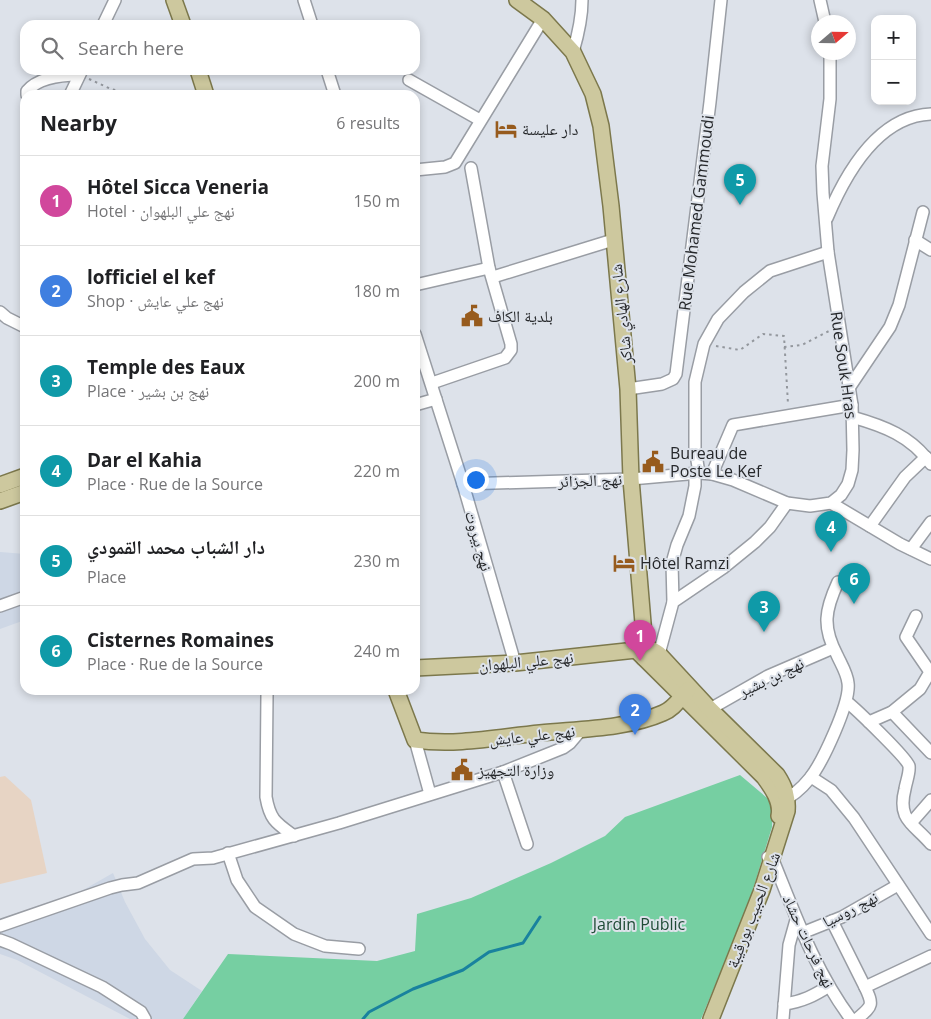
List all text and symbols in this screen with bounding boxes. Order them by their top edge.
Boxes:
north arrow [811,15,856,60]
map controls [871,15,916,105]
button: + [871,15,916,60]
search box [20,20,420,75]
icon: search [38,34,66,62]
text: Search here [78,35,184,61]
button: − [871,60,916,105]
text: Nearby [40,109,117,137]
text: 6 results [336,112,400,134]
street label: Rue Mohamed Gammoudi [673,114,719,312]
hotel icon: دار عليسة [493,116,519,142]
place label: دار عليسة [522,118,578,140]
pin: 5 [724,164,756,205]
text: Hôtel Sicca Veneria [87,174,269,200]
text: 1 [51,190,61,212]
text: 150 m [354,190,400,212]
text: Hotel · نهج علي البلهوان [87,200,235,222]
street label: شارع الهادي شاكر [605,263,639,366]
text: lofficiel el kef [87,264,215,290]
text: 2 [51,280,61,302]
text: 180 m [354,280,400,302]
text: Shop · نهج علي عايش [87,290,224,312]
public building icon: بلدية الكاف [459,303,485,329]
place label: بلدية الكاف [488,305,553,327]
street label: Rue Souk Hras [826,310,862,420]
text: Temple des Eaux [87,354,245,380]
text: 3 [51,370,61,392]
text: 200 m [354,370,400,392]
text: Place · نهج بن بشير [87,380,209,402]
place label: Bureau de Poste Le Kef [670,442,763,482]
text: Dar el Kahia [87,447,202,473]
public building icon: Bureau de Poste Le Kef [640,449,666,475]
text: 4 [51,460,61,482]
text: 220 m [354,460,400,482]
your location [463,467,489,493]
street label: نهج الجزائر [556,468,623,492]
text: Place · Rue de la Source [87,473,263,495]
street label: نهج بيروت [460,508,498,574]
pin: 4 [815,511,847,552]
text: دار الشباب محمد القمودي [87,534,265,560]
text: 5 [51,550,61,572]
text: 230 m [354,550,400,572]
hotel icon: Hôtel Ramzi [611,550,637,576]
place label: Hôtel Ramzi [640,552,729,574]
pin: 6 [838,563,870,604]
text: Place [87,566,126,588]
pin: 3 [748,591,780,632]
pin: 1 [624,620,656,661]
text: Cisternes Romaines [87,627,274,653]
text: 6 [51,640,61,662]
text: 240 m [354,640,400,662]
street label: نهج علي البلهوان [478,646,574,678]
street label: نهج بن بشير [734,652,807,703]
text: Place · Rue de la Source [87,653,263,675]
pin: 2 [619,694,651,735]
street label: نهج علي عايش [488,720,576,753]
public building icon: وزارة التجهيز [449,757,475,783]
place label: وزارة التجهيز [477,759,554,781]
street label: شارع الحبيب بورقيبة [721,849,785,971]
street label: نهج روسيا [819,886,881,932]
street label: نهج فرحات حشاد [778,891,840,991]
park label: Jardin Public [591,913,686,935]

